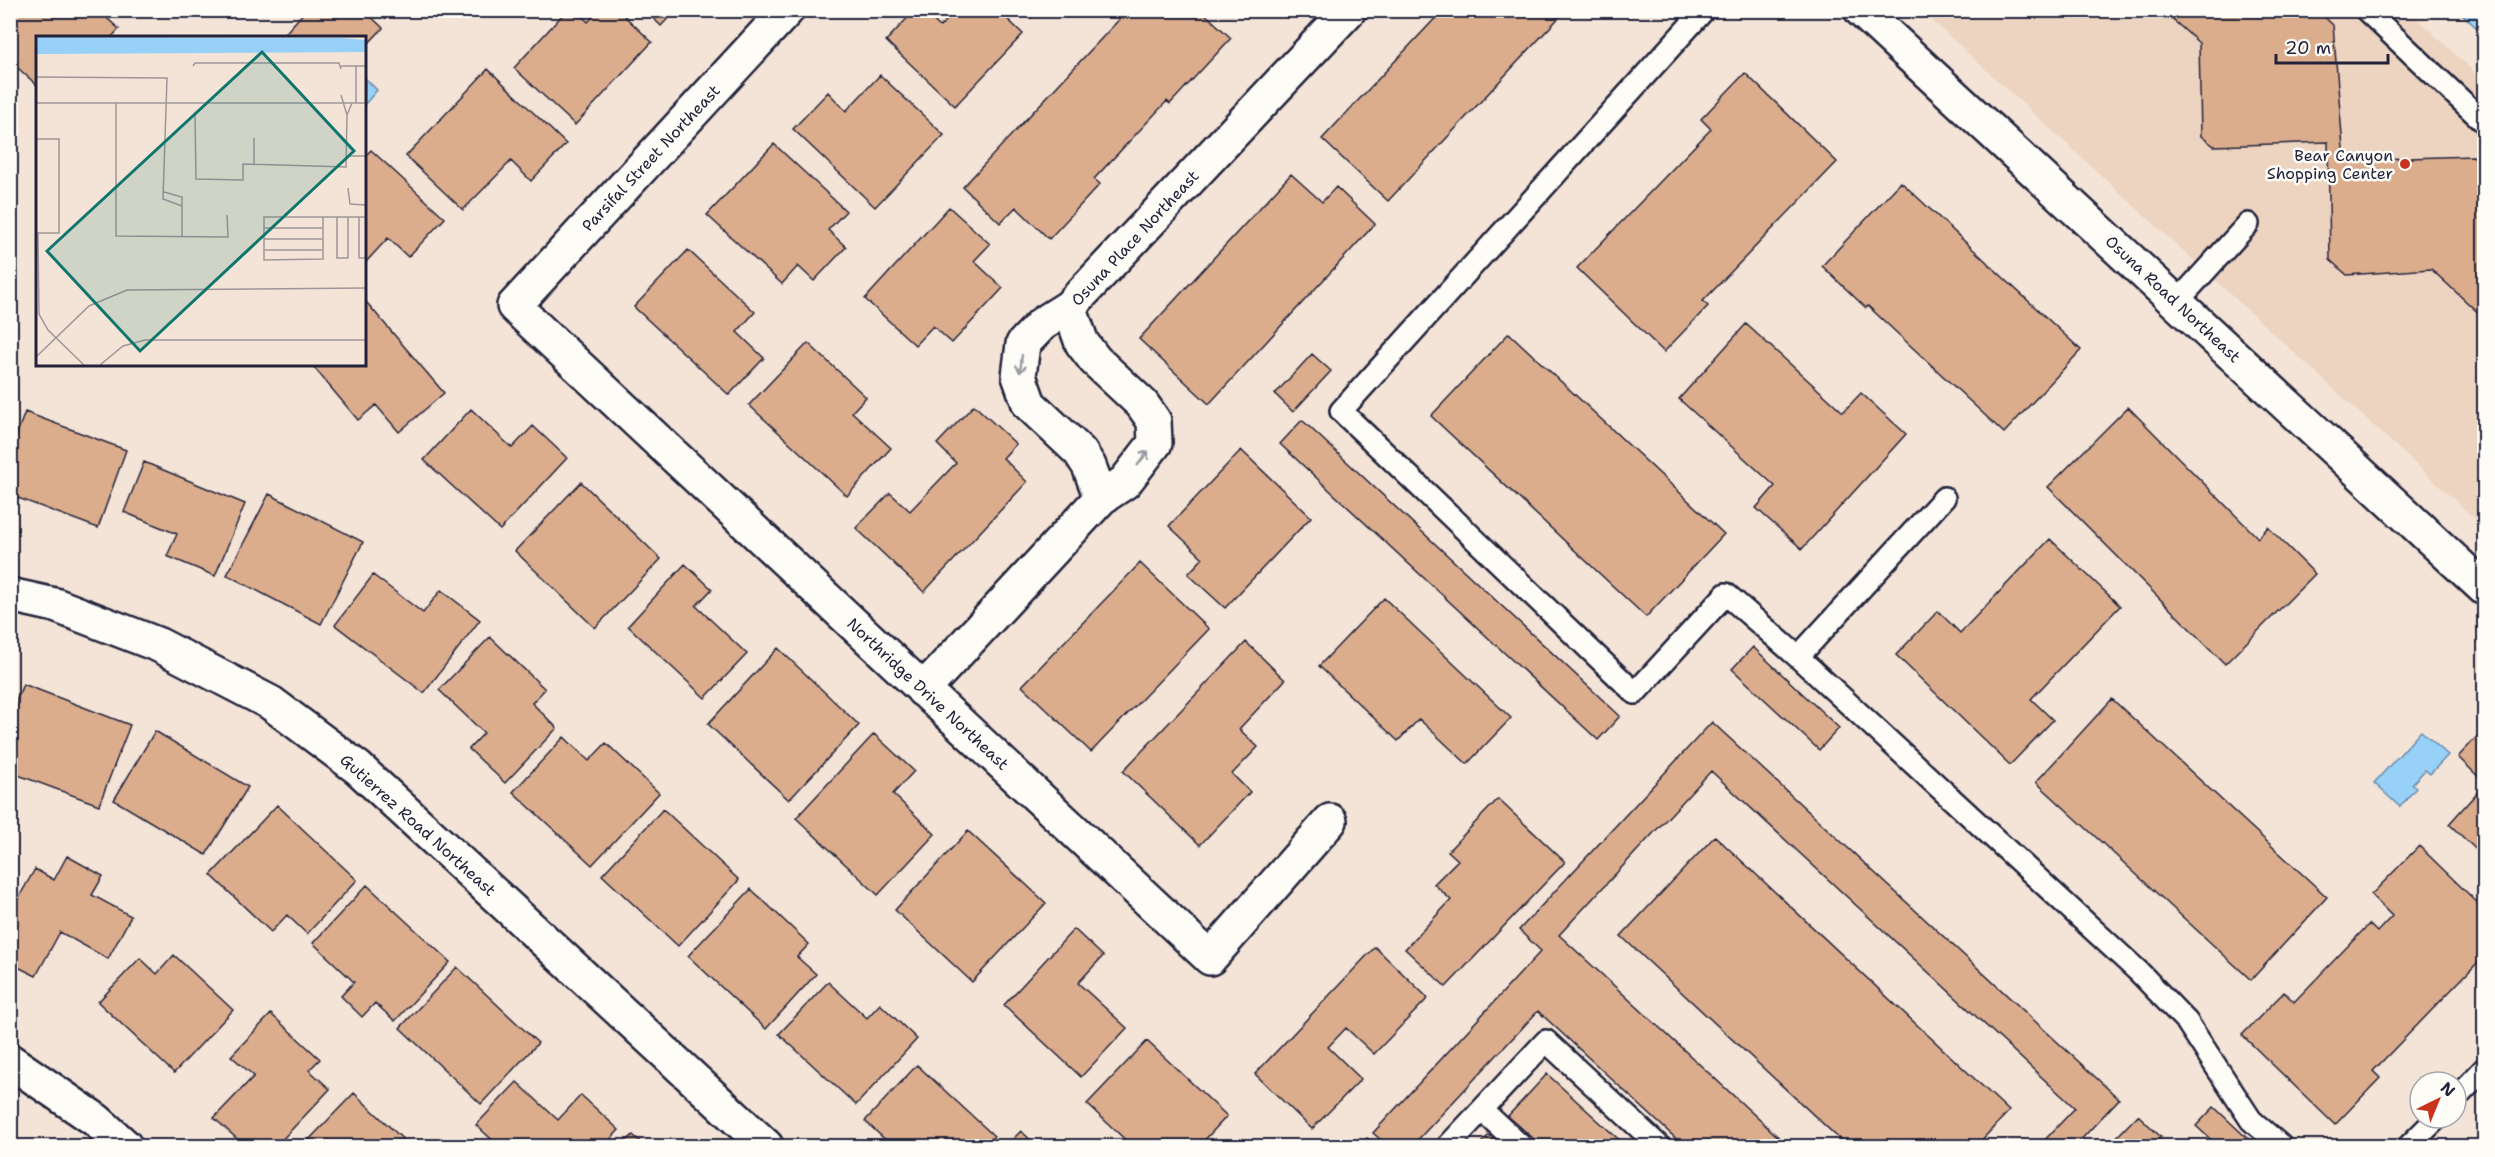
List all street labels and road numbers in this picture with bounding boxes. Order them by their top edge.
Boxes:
street label: Parsifal Street Northeast [577,80,725,236]
street label: Osuna Place Northeast [1067,166,1203,310]
street label: Osuna Road Northeast [2101,231,2245,367]
street label: Northridge Drive Northeast [843,613,1013,775]
street label: Gutierrez Road Northeast [336,749,500,901]

